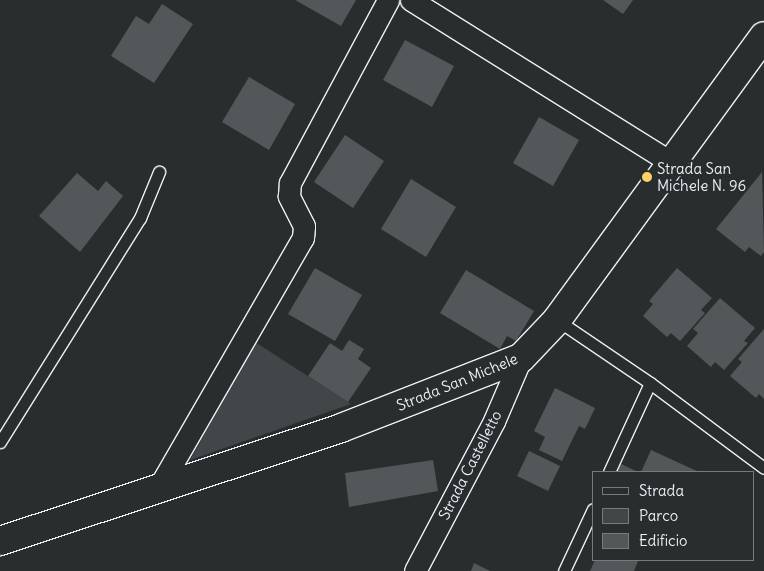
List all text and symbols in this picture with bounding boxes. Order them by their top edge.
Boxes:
place label: Strada San Michele N. 96 [657,159,746,194]
marker: Strada San Michele N. 96 [641,171,653,183]
street label: Strada San Michele [394,349,520,415]
street label: Strada Castelletto [435,407,505,523]
legend [592,471,754,561]
text: Strada [639,481,684,500]
text: Parco [639,506,678,525]
text: Edificio [639,531,687,550]

